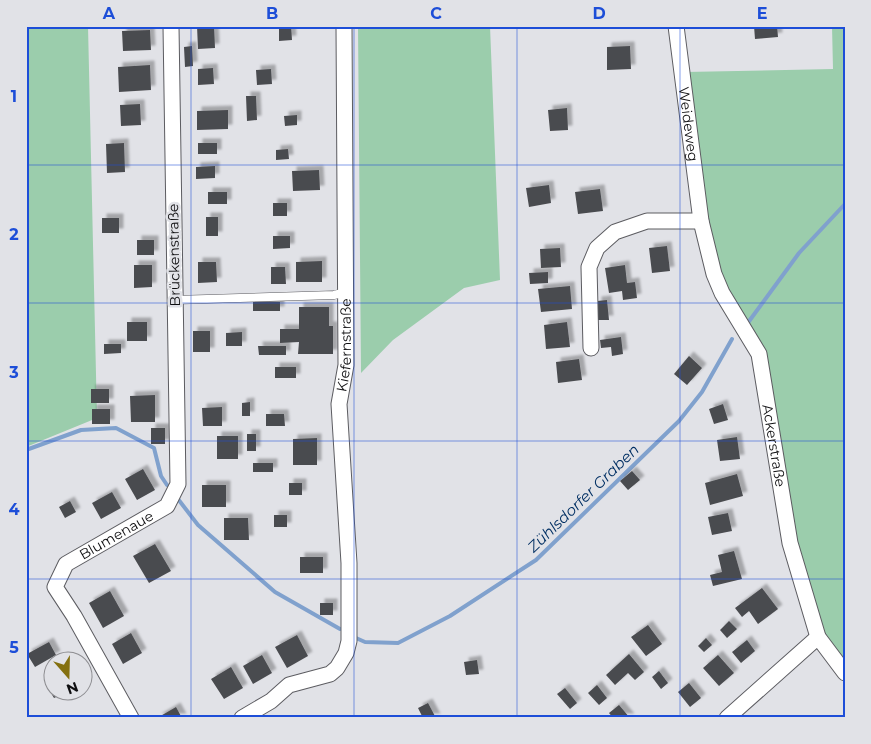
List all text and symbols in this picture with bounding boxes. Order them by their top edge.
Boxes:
text: A [102,4,116,23]
text: B [266,4,278,23]
text: C [430,4,442,23]
text: D [592,4,606,23]
text: E [757,4,767,23]
street label: Weideweg [675,86,702,163]
text: 1 [11,87,17,106]
street label: Brückenstraße [164,203,184,307]
text: 2 [9,225,19,244]
street label: Kiefernstraße [332,298,355,393]
text: 3 [8,363,19,382]
street label: Ackerstraße [758,403,790,488]
water label: Zühlsdorfer Graben [523,440,643,557]
text: 4 [8,500,20,519]
street label: Blumenaue [76,507,157,564]
text: 5 [9,638,19,657]
north arrow [42,652,92,702]
text: N [64,678,81,699]

